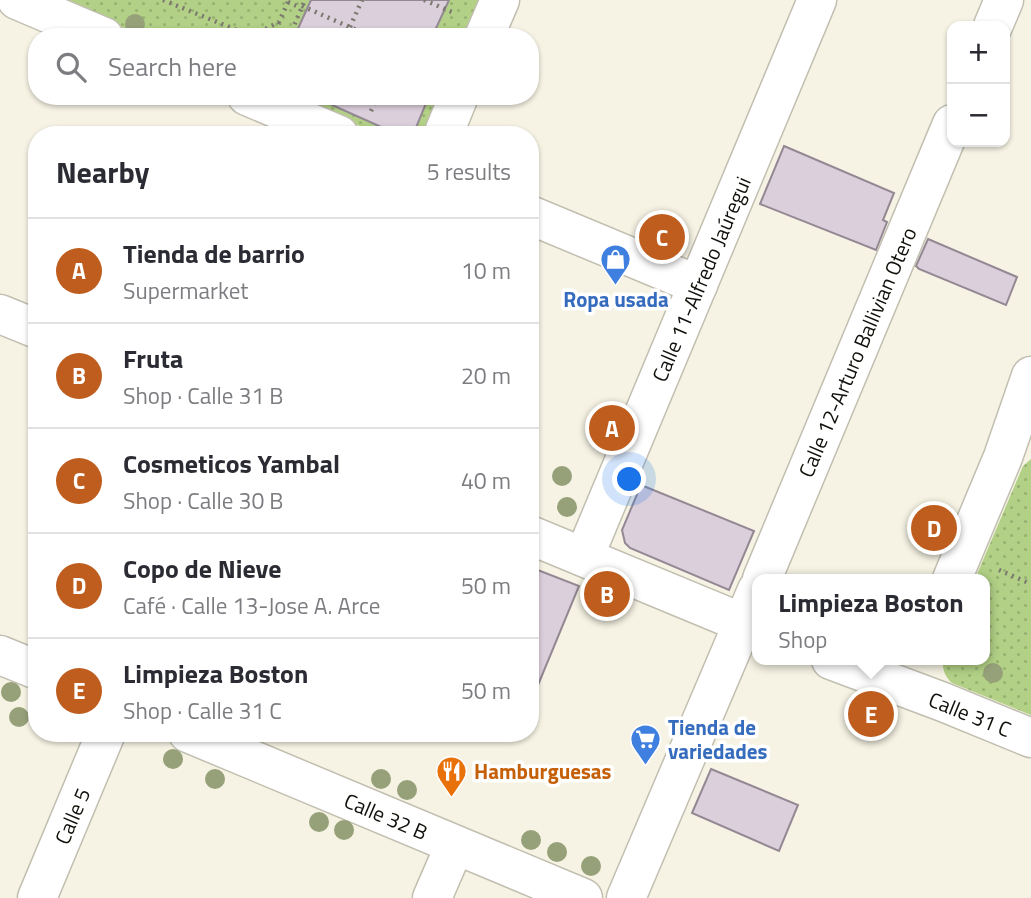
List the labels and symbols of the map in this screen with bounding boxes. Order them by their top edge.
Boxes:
street label: Calle 11-Alfredo Jaúregui [646,173,756,385]
pin: C [639,211,685,263]
street label: Calle 12-Arturo Ballivian Otero [790,222,924,482]
shop icon: Ropa usada [599,242,633,286]
place label: Ropa usada [563,283,669,315]
pin: A [589,402,635,454]
your location [612,462,646,496]
pin: D [911,502,957,554]
pin: B [584,568,630,620]
street label: Calle 31 C [924,683,1016,745]
pin: E [848,688,894,740]
place label: Tienda de variedades [668,711,768,767]
supermarket icon: Tienda de variedades [628,722,662,766]
restaurant icon: Hamburguesas [434,754,468,798]
place label: Hamburguesas [474,755,612,787]
street label: Calle 5 [46,783,98,849]
street label: Calle 32 B [339,784,433,848]

